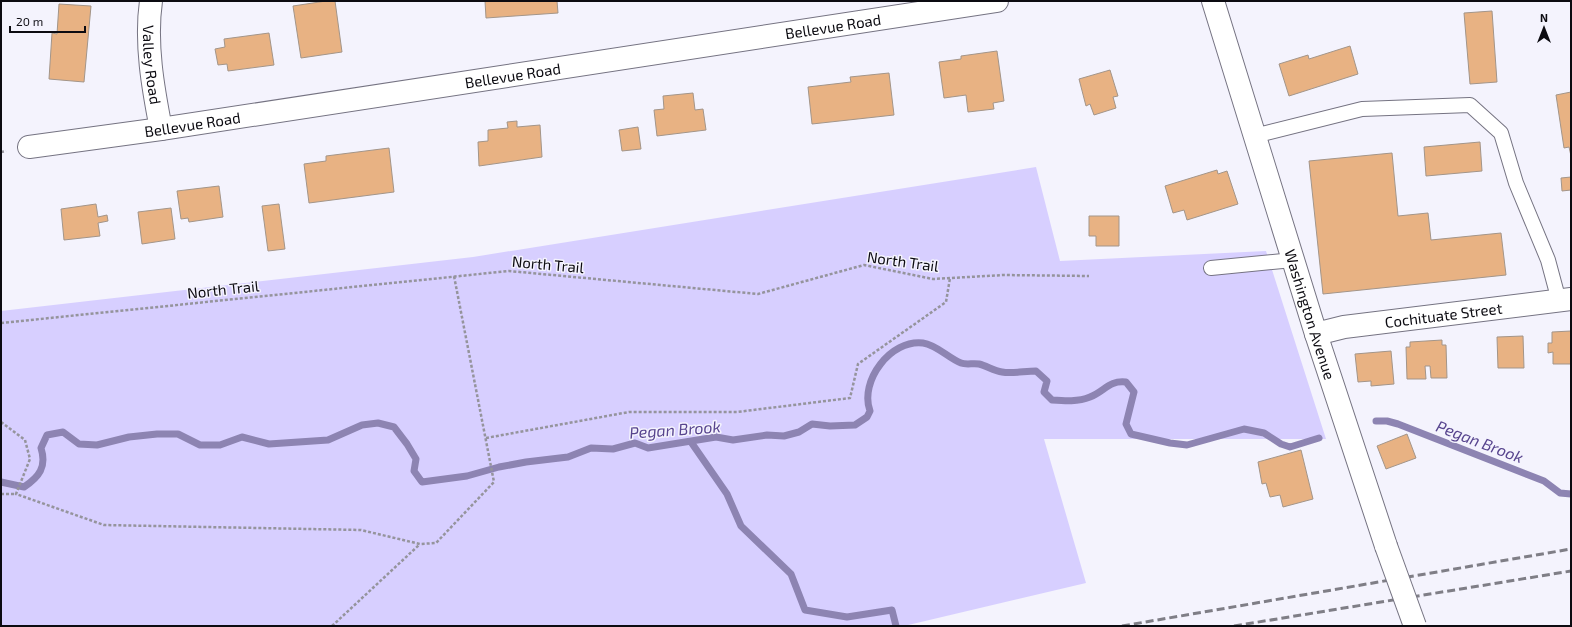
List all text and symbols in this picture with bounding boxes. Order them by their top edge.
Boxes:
scale bar [10,8,85,34]
north arrow [1524,8,1564,48]
street label: Bellevue Road [784,10,882,42]
text: N [1540,11,1548,24]
text: 20 m [16,14,43,28]
street label: Valley Road [140,25,165,106]
street label: Bellevue Road [463,59,562,91]
street label: Bellevue Road [143,108,242,140]
street label: North Trail [866,247,941,275]
street label: Washington Avenue [1281,247,1339,382]
street label: North Trail [511,252,585,276]
street label: North Trail [186,276,260,302]
street label: Cochituate Street [1384,299,1503,331]
water label: Pegan Brook [629,416,721,442]
water label: Pegan Brook [1434,416,1526,466]

